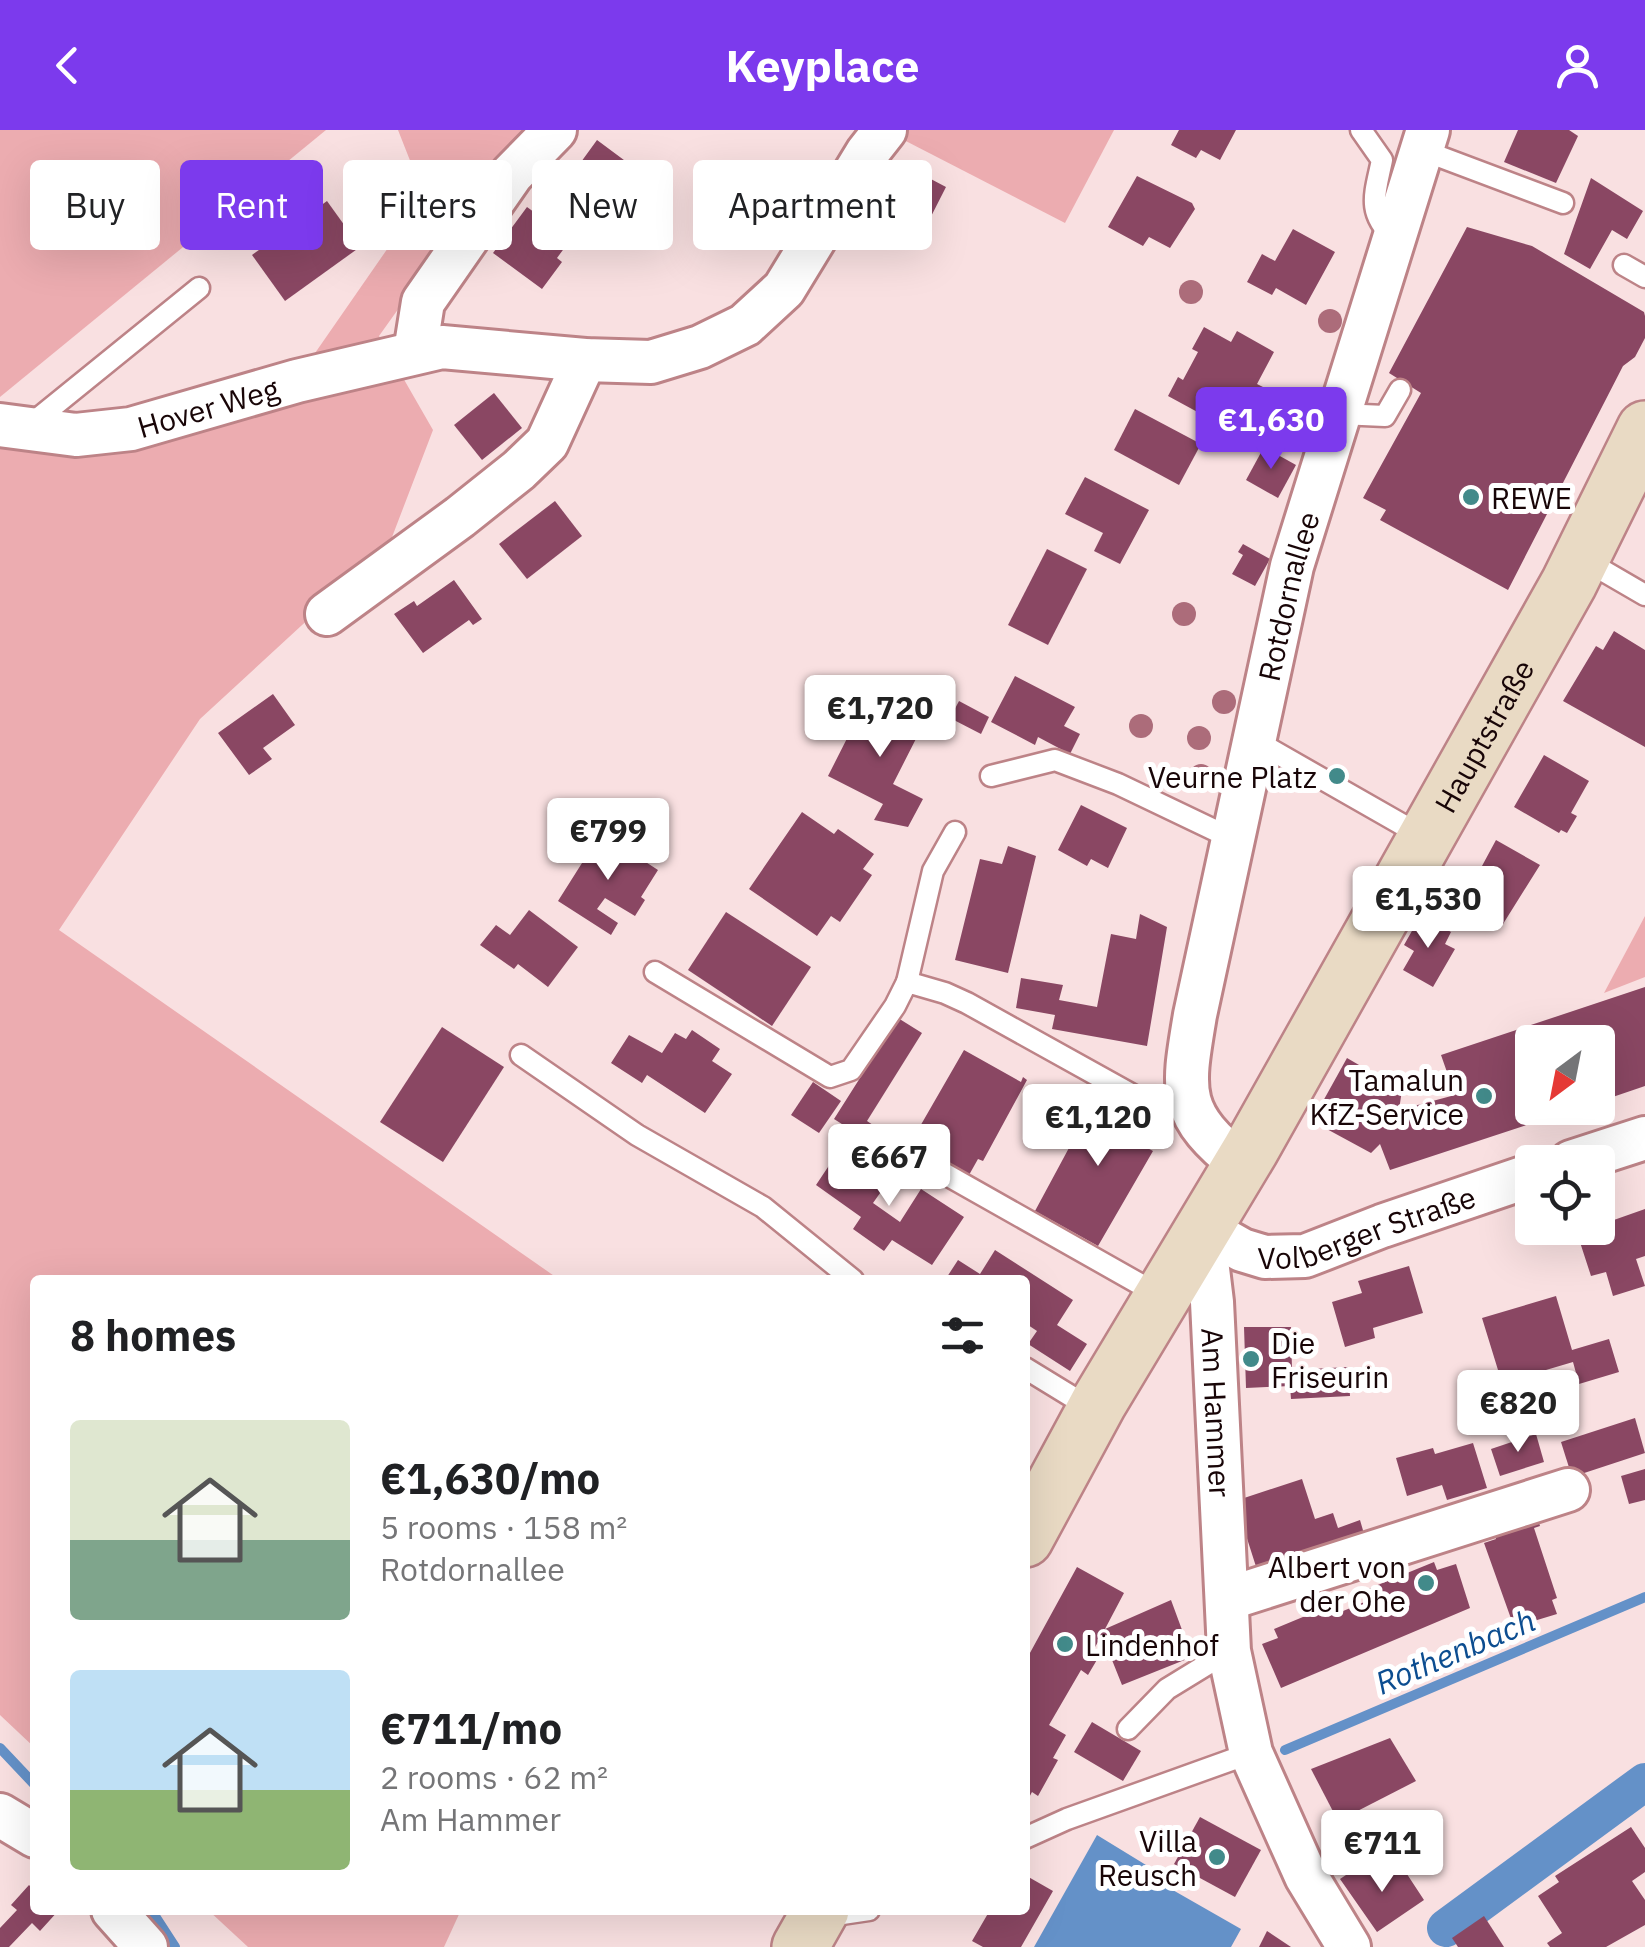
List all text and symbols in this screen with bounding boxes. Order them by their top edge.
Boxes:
text: Keyplace [725,36,920,94]
icon: back [40,38,95,93]
icon: person [1550,38,1605,93]
chip: Buy [30,160,160,250]
chip: Rent [180,160,323,250]
chip: Filters [343,160,512,250]
chip: New [532,160,673,250]
chip: Apartment [693,160,932,250]
street label: Hover Weg [133,368,283,446]
pin: €1,630 [1190,387,1352,472]
text: €1,630 [1218,398,1324,440]
place label: REWE [1491,478,1572,517]
marker: REWE [1460,486,1482,508]
street label: Rotdornallee [1248,506,1327,685]
street label: Hauptstraße [1425,652,1542,819]
pin: €1,720 [799,675,961,760]
text: €1,720 [827,686,933,728]
place label: Veurne Platz [1148,757,1317,796]
marker: Veurne Platz [1326,765,1348,787]
pin: €799 [549,798,667,883]
text: €799 [569,809,647,851]
pin: €1,530 [1347,866,1509,951]
text: €1,530 [1375,877,1481,919]
north arrow [1515,1025,1615,1125]
map controls [1515,1025,1615,1245]
place label: Tamalun KfZ-Service [1309,1060,1464,1133]
pin: €1,120 [1017,1084,1179,1169]
marker: Tamalun KfZ-Service [1473,1085,1495,1107]
text: €1,120 [1045,1095,1151,1137]
pin: €667 [830,1124,948,1209]
text: €667 [850,1135,928,1177]
button: locate [1515,1145,1615,1245]
street label: Volberger Straße [1257,1176,1480,1277]
text: 8 homes [70,1308,236,1363]
icon: filters [935,1308,990,1363]
place label: Die Friseurin [1271,1323,1389,1396]
street label: Am Hammer [1194,1327,1241,1498]
marker: Die Friseurin [1240,1348,1262,1370]
pin: €820 [1459,1370,1577,1455]
text: €820 [1479,1381,1557,1423]
text: €1,630/mo [380,1451,600,1506]
icon: home [150,1460,270,1580]
text: 5 rooms · 158 m² [380,1506,627,1548]
place label: Albert von der Ohe [1268,1547,1406,1620]
text: Rotdornallee [380,1548,565,1590]
marker: Albert von der Ohe [1415,1572,1437,1594]
water label: Rothenbach [1369,1598,1541,1704]
place label: Lindenhof [1085,1625,1219,1664]
marker: Lindenhof [1054,1633,1076,1655]
text: €711/mo [380,1701,562,1756]
icon: home [150,1710,270,1830]
text: 2 rooms · 62 m² [380,1756,608,1798]
text: Am Hammer [380,1798,561,1840]
pin: €711 [1323,1810,1441,1895]
place label: Villa Reusch [1098,1821,1197,1894]
text: €711 [1343,1821,1421,1863]
marker: Villa Reusch [1206,1846,1228,1868]

